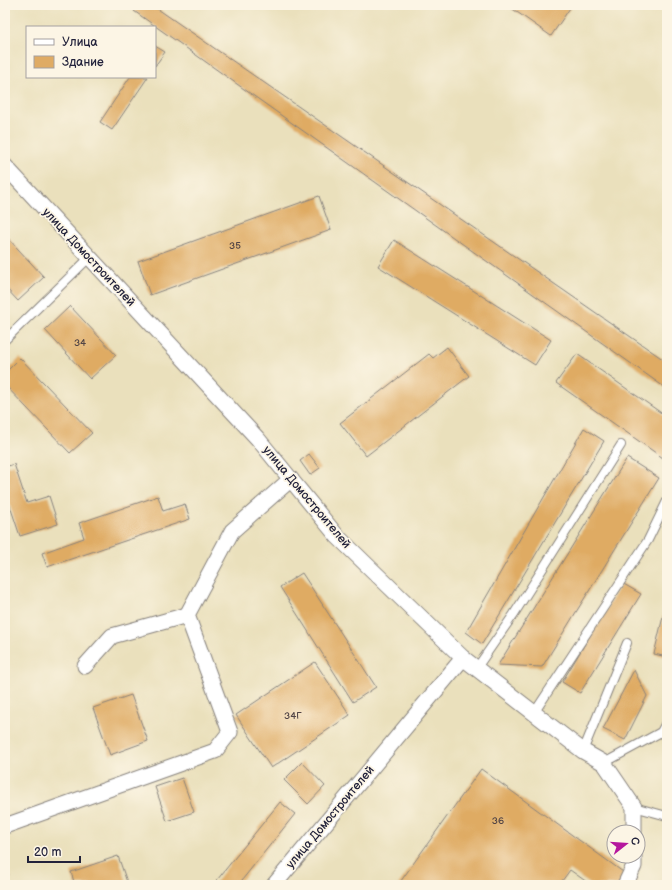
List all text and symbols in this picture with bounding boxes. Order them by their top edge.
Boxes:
legend [26,26,156,78]
text: Улица [62,35,98,50]
text: Здание [62,55,104,70]
street label: улица Домостроителей [39,205,138,310]
house number: 35 [229,240,241,252]
house number: 34 [74,337,86,349]
street label: улица Домостроителей [259,443,354,552]
house number: 34Г [284,710,302,722]
street label: улица Домостроителей [283,763,378,872]
house number: 36 [492,815,504,827]
north arrow [606,824,646,864]
text: С [628,836,643,847]
scale bar [28,838,80,864]
text: 20 m [34,845,61,860]

